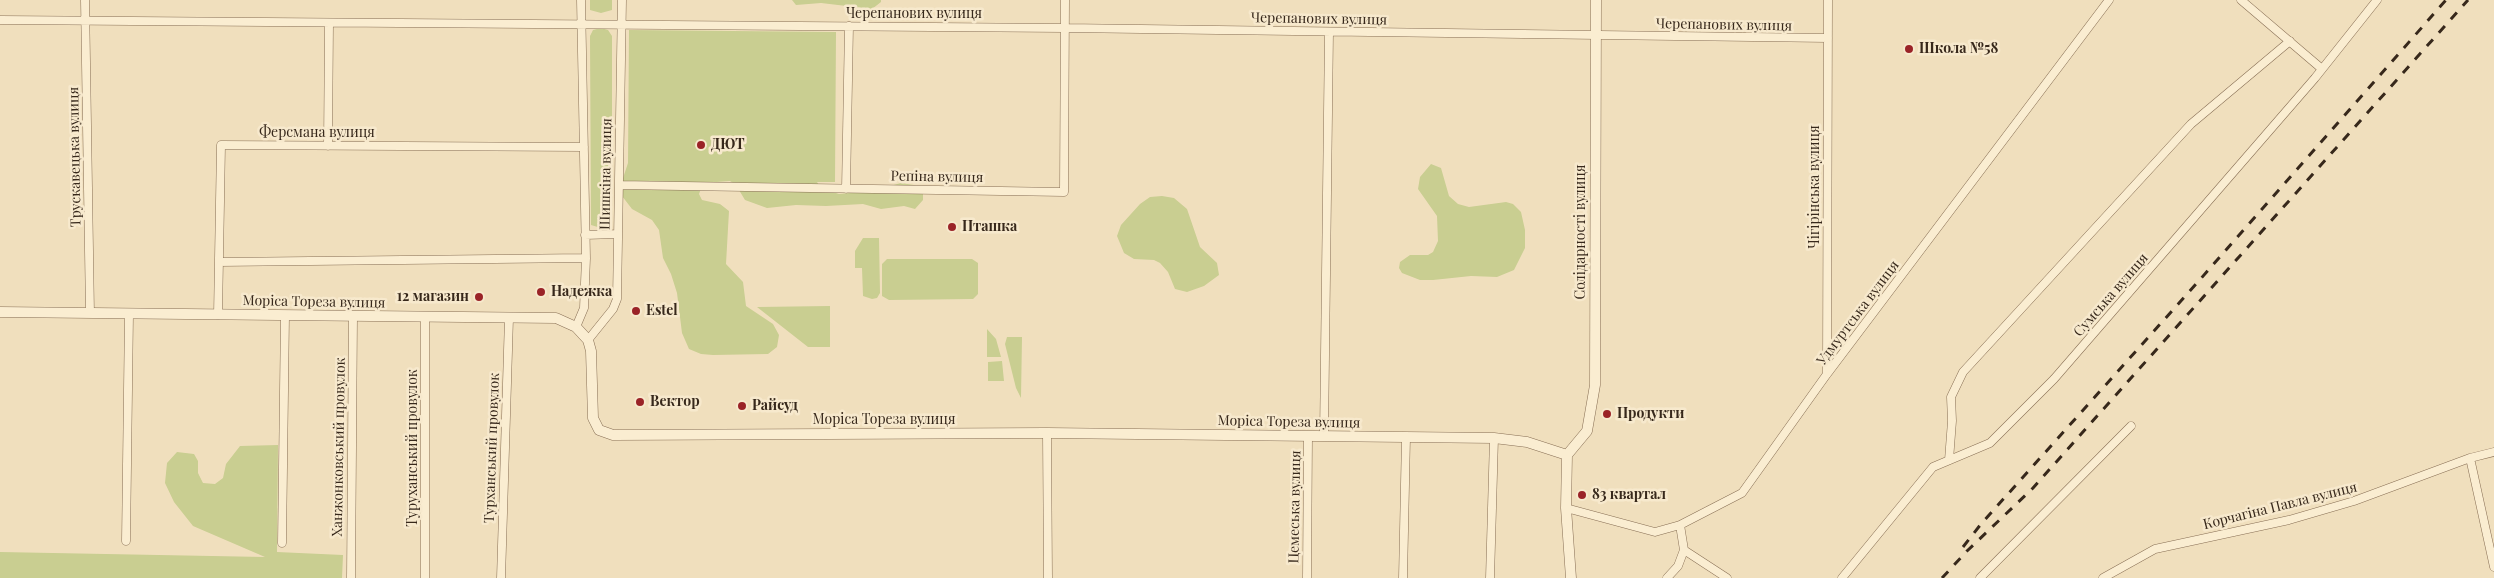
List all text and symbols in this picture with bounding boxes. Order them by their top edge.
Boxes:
street label: Черепанових вулиця [846,6,982,22]
street label: Черепанових вулиця [1251,9,1387,29]
street label: Черепанових вулиця [1656,15,1792,35]
place label: Школа №58 [1919,41,1998,57]
marker: Школа №58 [1903,43,1915,55]
street label: Трускавецька вулиця [65,87,85,227]
street label: Шишкiна вулиця [597,118,615,230]
street label: Ферсмана вулиця [259,125,375,141]
street label: Чiгiрiнська вулиця [1807,125,1823,249]
place label: ДЮТ [711,137,745,153]
marker: ДЮТ [695,139,707,151]
street label: Солідарності вулиця [1573,165,1589,299]
street label: Репiна вулиця [891,168,983,186]
place label: Пташка [962,219,1017,235]
marker: Пташка [946,221,958,233]
street label: Сумська вулиця [2070,250,2152,340]
street label: Удмуртська вулиця [1813,257,1903,369]
place label: Надежка [551,284,612,300]
marker: Надежка [535,286,547,298]
place label: 12 магазин [397,289,469,305]
marker: 12 магазин [473,291,485,303]
street label: Моріса Тореза вулиця [242,292,386,312]
place label: Estel [646,303,678,319]
marker: Estel [630,305,642,317]
street label: Ханжонковський провулок [329,357,349,537]
street label: Туруханський провулок [405,369,421,527]
street label: Турханський провулок [481,372,503,524]
place label: Вектор [650,394,700,410]
marker: Вектор [634,396,646,408]
place label: Райсуд [752,398,798,414]
marker: Райсуд [736,400,748,412]
place label: Продукти [1617,406,1684,422]
marker: Продукти [1601,408,1613,420]
street label: Моріса Тореза вулиця [813,412,955,428]
street label: Моріса Тореза вулиця [1217,412,1361,432]
street label: Цемеська вулиця [1286,450,1304,564]
street label: Корчагіна Павла вулиця [2201,479,2359,533]
place label: 83 квартал [1592,487,1666,503]
marker: 83 квартал [1576,489,1588,501]

